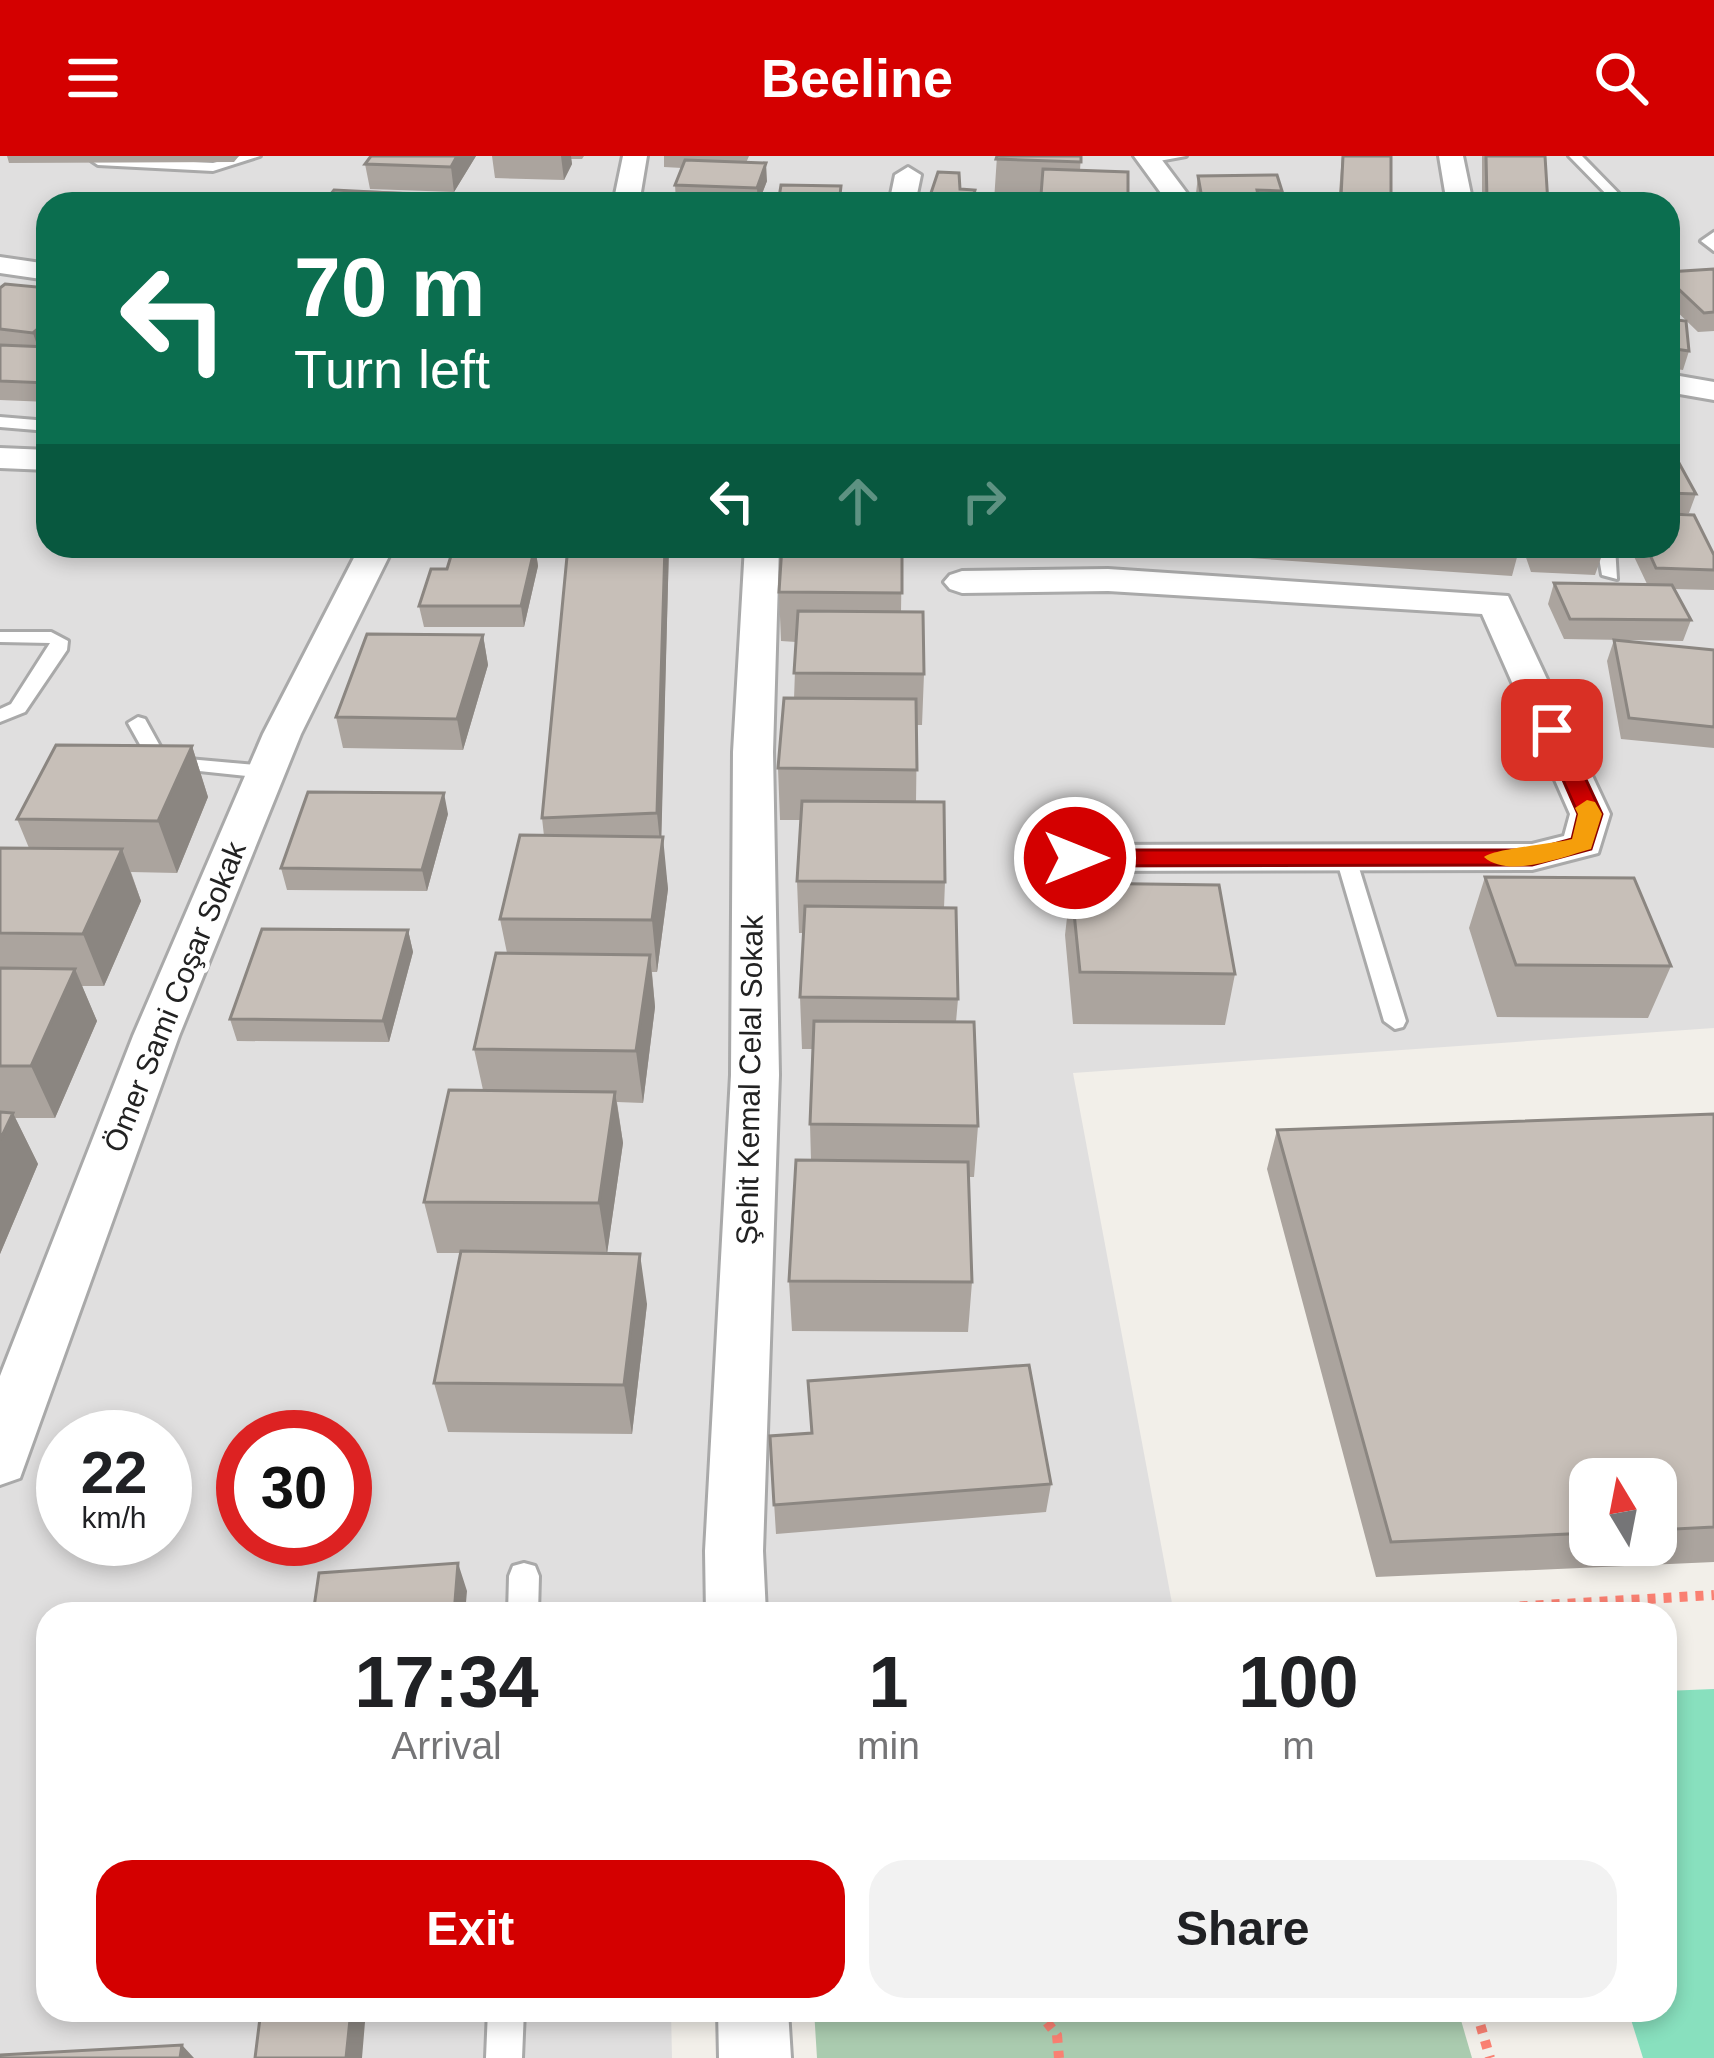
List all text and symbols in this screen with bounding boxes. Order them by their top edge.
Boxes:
icon: menu [60,45,126,111]
icon: search [1588,45,1654,111]
text: Beeline [761,48,953,108]
icon: left [96,240,252,396]
text: 70 m [294,240,485,334]
text: Turn left [294,339,490,399]
icon: left [699,468,765,534]
icon: ahead [825,468,891,534]
icon: right [951,468,1017,534]
pin [1501,679,1603,781]
icon: arrive [1519,697,1585,763]
position arrow [1012,795,1138,921]
street label: Ömer Sami Coşar Sokak [97,836,252,1157]
street label: Şehit Kemal Celal Sokak [730,914,769,1245]
speed limit sign: 30 [216,1410,372,1566]
text: 22 [81,1439,147,1506]
north arrow [1569,1458,1677,1566]
map controls [1569,1458,1677,1566]
text: km/h [81,1501,147,1534]
text: 17:34 [354,1642,539,1722]
text: 1 [868,1642,909,1722]
text: 100 [1238,1642,1359,1722]
text: Arrival [391,1724,502,1767]
text: min [857,1724,920,1767]
text: m [1282,1724,1315,1767]
button: Exit [96,1860,845,1998]
button: Share [869,1860,1617,1998]

